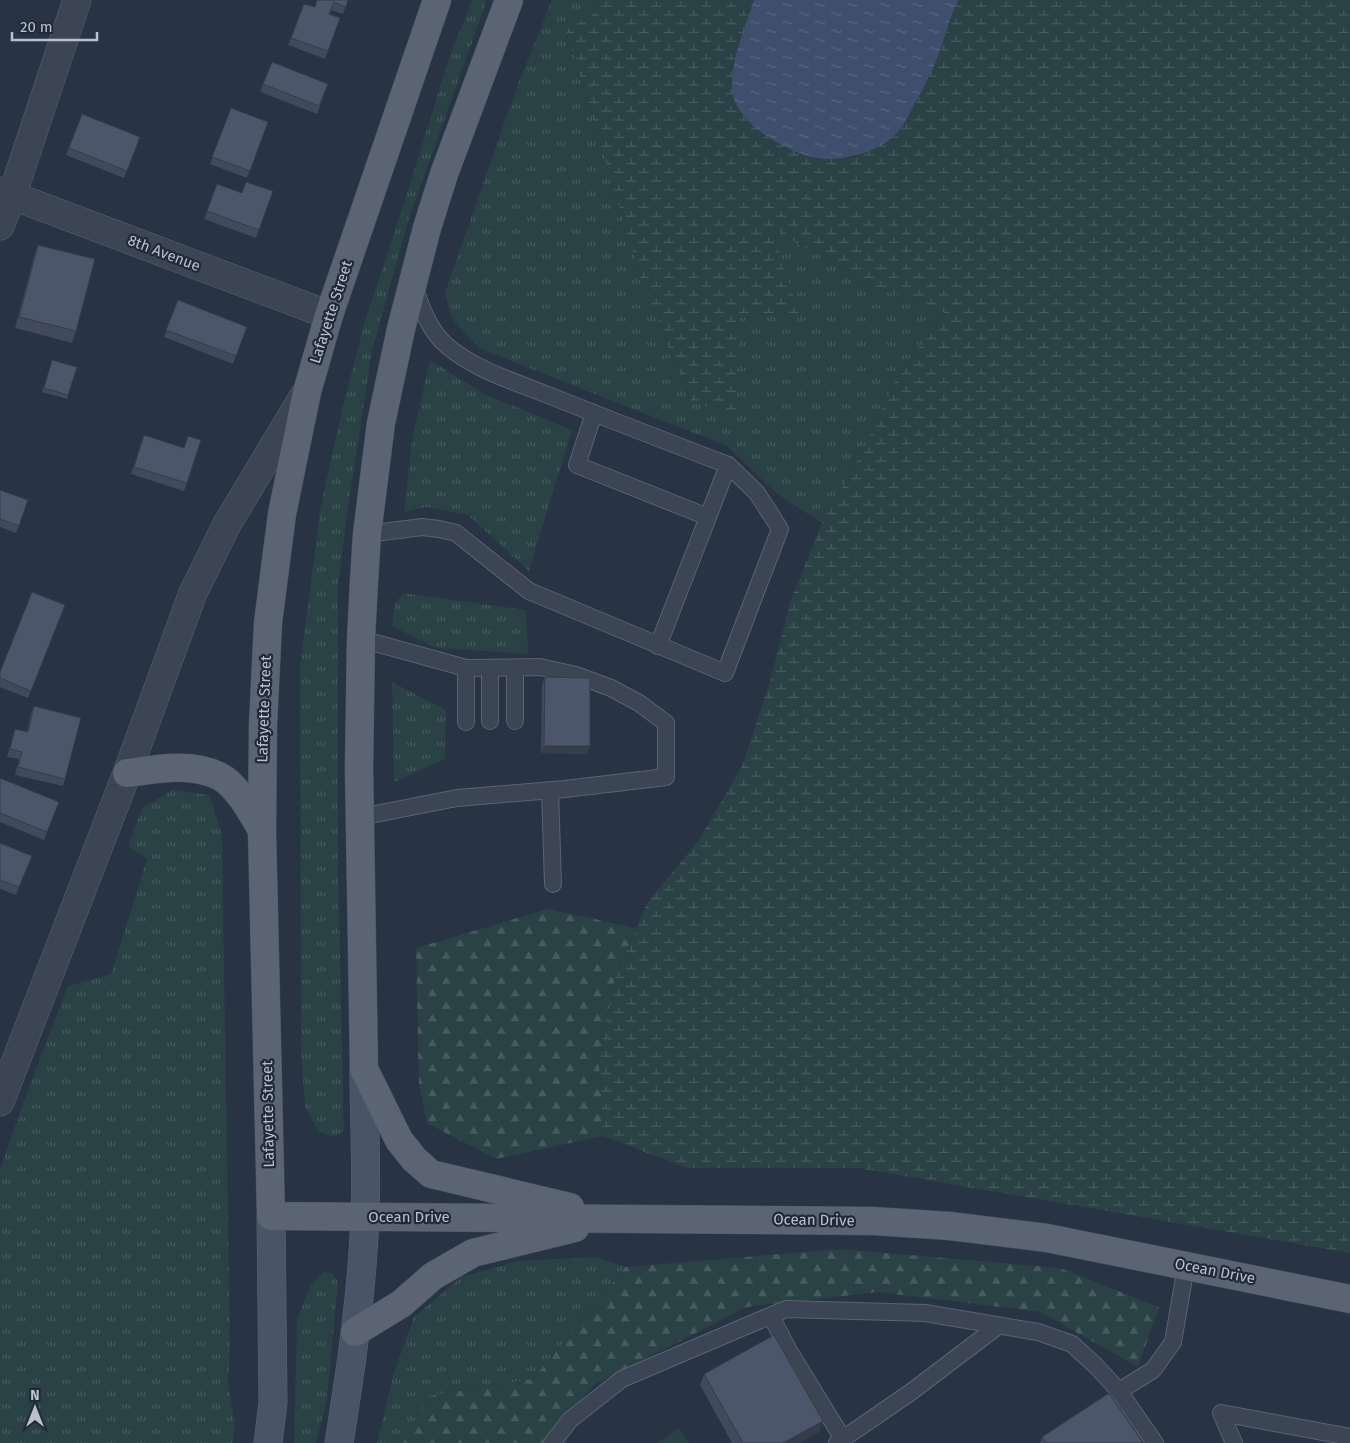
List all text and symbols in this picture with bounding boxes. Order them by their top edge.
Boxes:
scale bar [12,10,98,42]
text: 20 m [20,18,53,36]
street label: 8th Avenue [125,231,203,275]
street label: Lafayette Street [306,258,356,366]
street label: Lafayette Street [253,655,275,763]
street label: Lafayette Street [258,1060,278,1168]
street label: Ocean Drive [368,1208,450,1226]
street label: Ocean Drive [773,1210,855,1230]
street label: Ocean Drive [1173,1254,1257,1288]
north arrow [10,1383,60,1433]
text: N [30,1387,40,1404]

